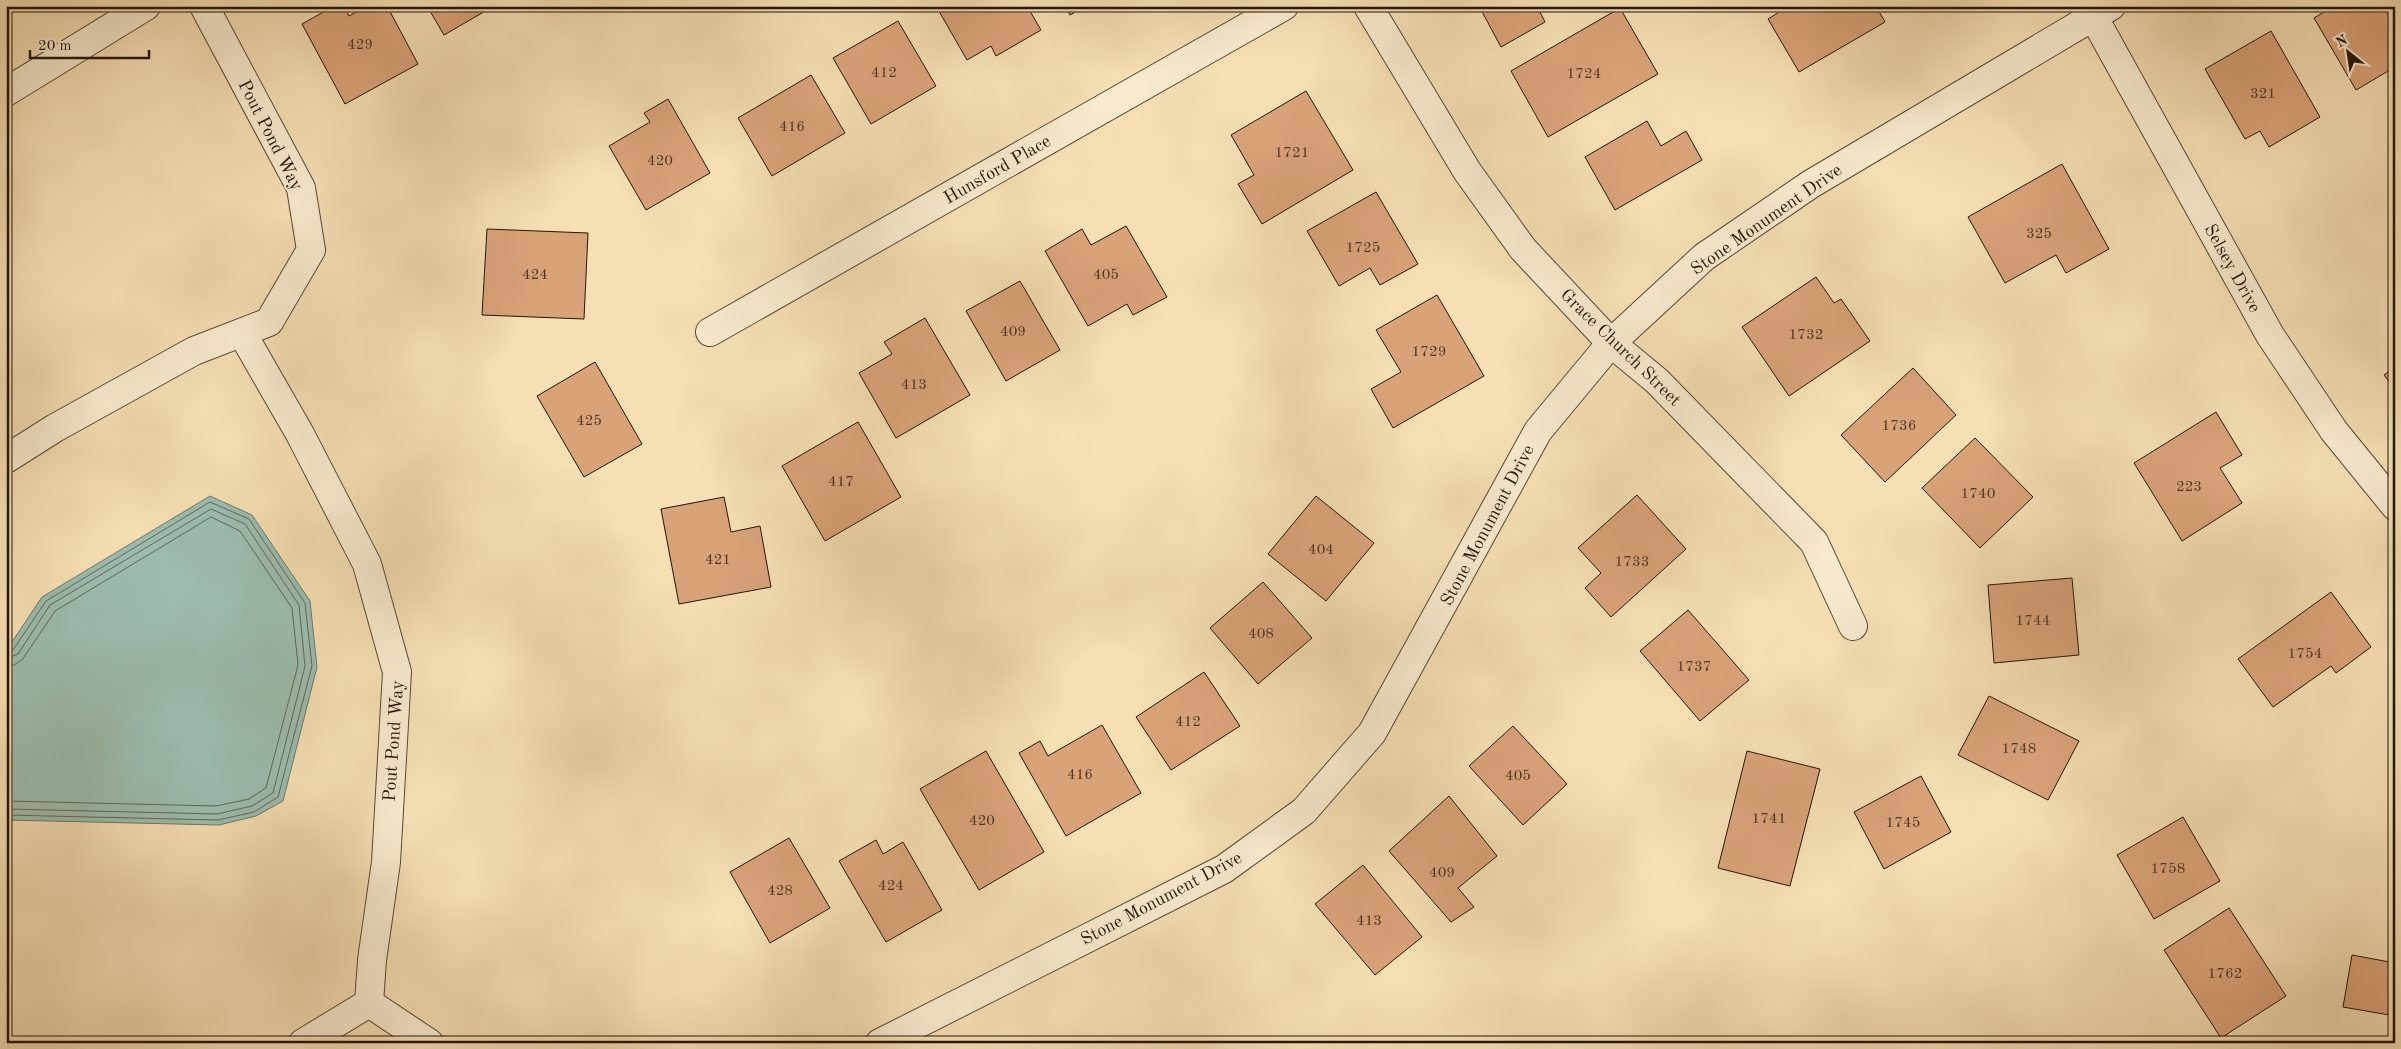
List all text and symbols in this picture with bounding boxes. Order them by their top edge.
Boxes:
scale bar [30,28,149,60]
north arrow [2324,28,2374,78]
text: N [2334,33,2350,50]
house number: 429 [347,38,373,53]
text: 20 m [38,39,72,54]
house number: 412 [871,66,897,81]
house number: 1724 [1567,67,1601,82]
street label: Pout Pond Way [235,77,306,194]
house number: 321 [2250,87,2276,102]
house number: 416 [779,120,805,135]
street label: Hunsford Place [941,132,1054,208]
house number: 1721 [1275,146,1309,161]
house number: 420 [647,154,673,169]
street label: Stone Monument Drive [1688,161,1845,279]
street label: Selsey Drive [2200,221,2264,316]
house number: 325 [2026,227,2052,242]
house number: 1725 [1346,241,1380,256]
house number: 424 [522,268,548,283]
house number: 405 [1093,268,1119,283]
street label: Grace Church Street [1557,286,1684,410]
house number: 409 [1000,325,1026,340]
house number: 1732 [1789,328,1823,343]
house number: 1729 [1412,345,1446,360]
house number: 413 [901,378,927,393]
house number: 425 [576,414,602,429]
house number: 1736 [1882,419,1916,434]
street label: Stone Monument Drive [1438,442,1538,609]
house number: 417 [828,475,854,490]
house number: 223 [2176,480,2202,495]
house number: 1740 [1961,487,1995,502]
house number: 404 [1308,543,1334,558]
house number: 421 [705,553,731,568]
house number: 1733 [1615,555,1649,570]
house number: 1744 [2016,614,2050,629]
house number: 408 [1248,627,1274,642]
house number: 1754 [2288,647,2322,662]
house number: 1737 [1677,660,1711,675]
street label: Pout Pond Way [381,679,407,802]
house number: 412 [1175,715,1201,730]
house number: 1748 [2002,742,2036,757]
house number: 416 [1067,768,1093,783]
house number: 405 [1505,769,1531,784]
house number: 1741 [1752,812,1786,827]
house number: 420 [969,814,995,829]
house number: 1745 [1886,816,1920,831]
street label: Stone Monument Drive [1078,849,1245,949]
house number: 1758 [2151,862,2185,877]
house number: 409 [1429,866,1455,881]
house number: 424 [878,879,904,894]
house number: 428 [767,884,793,899]
house number: 413 [1356,914,1382,929]
house number: 1762 [2208,967,2242,982]

